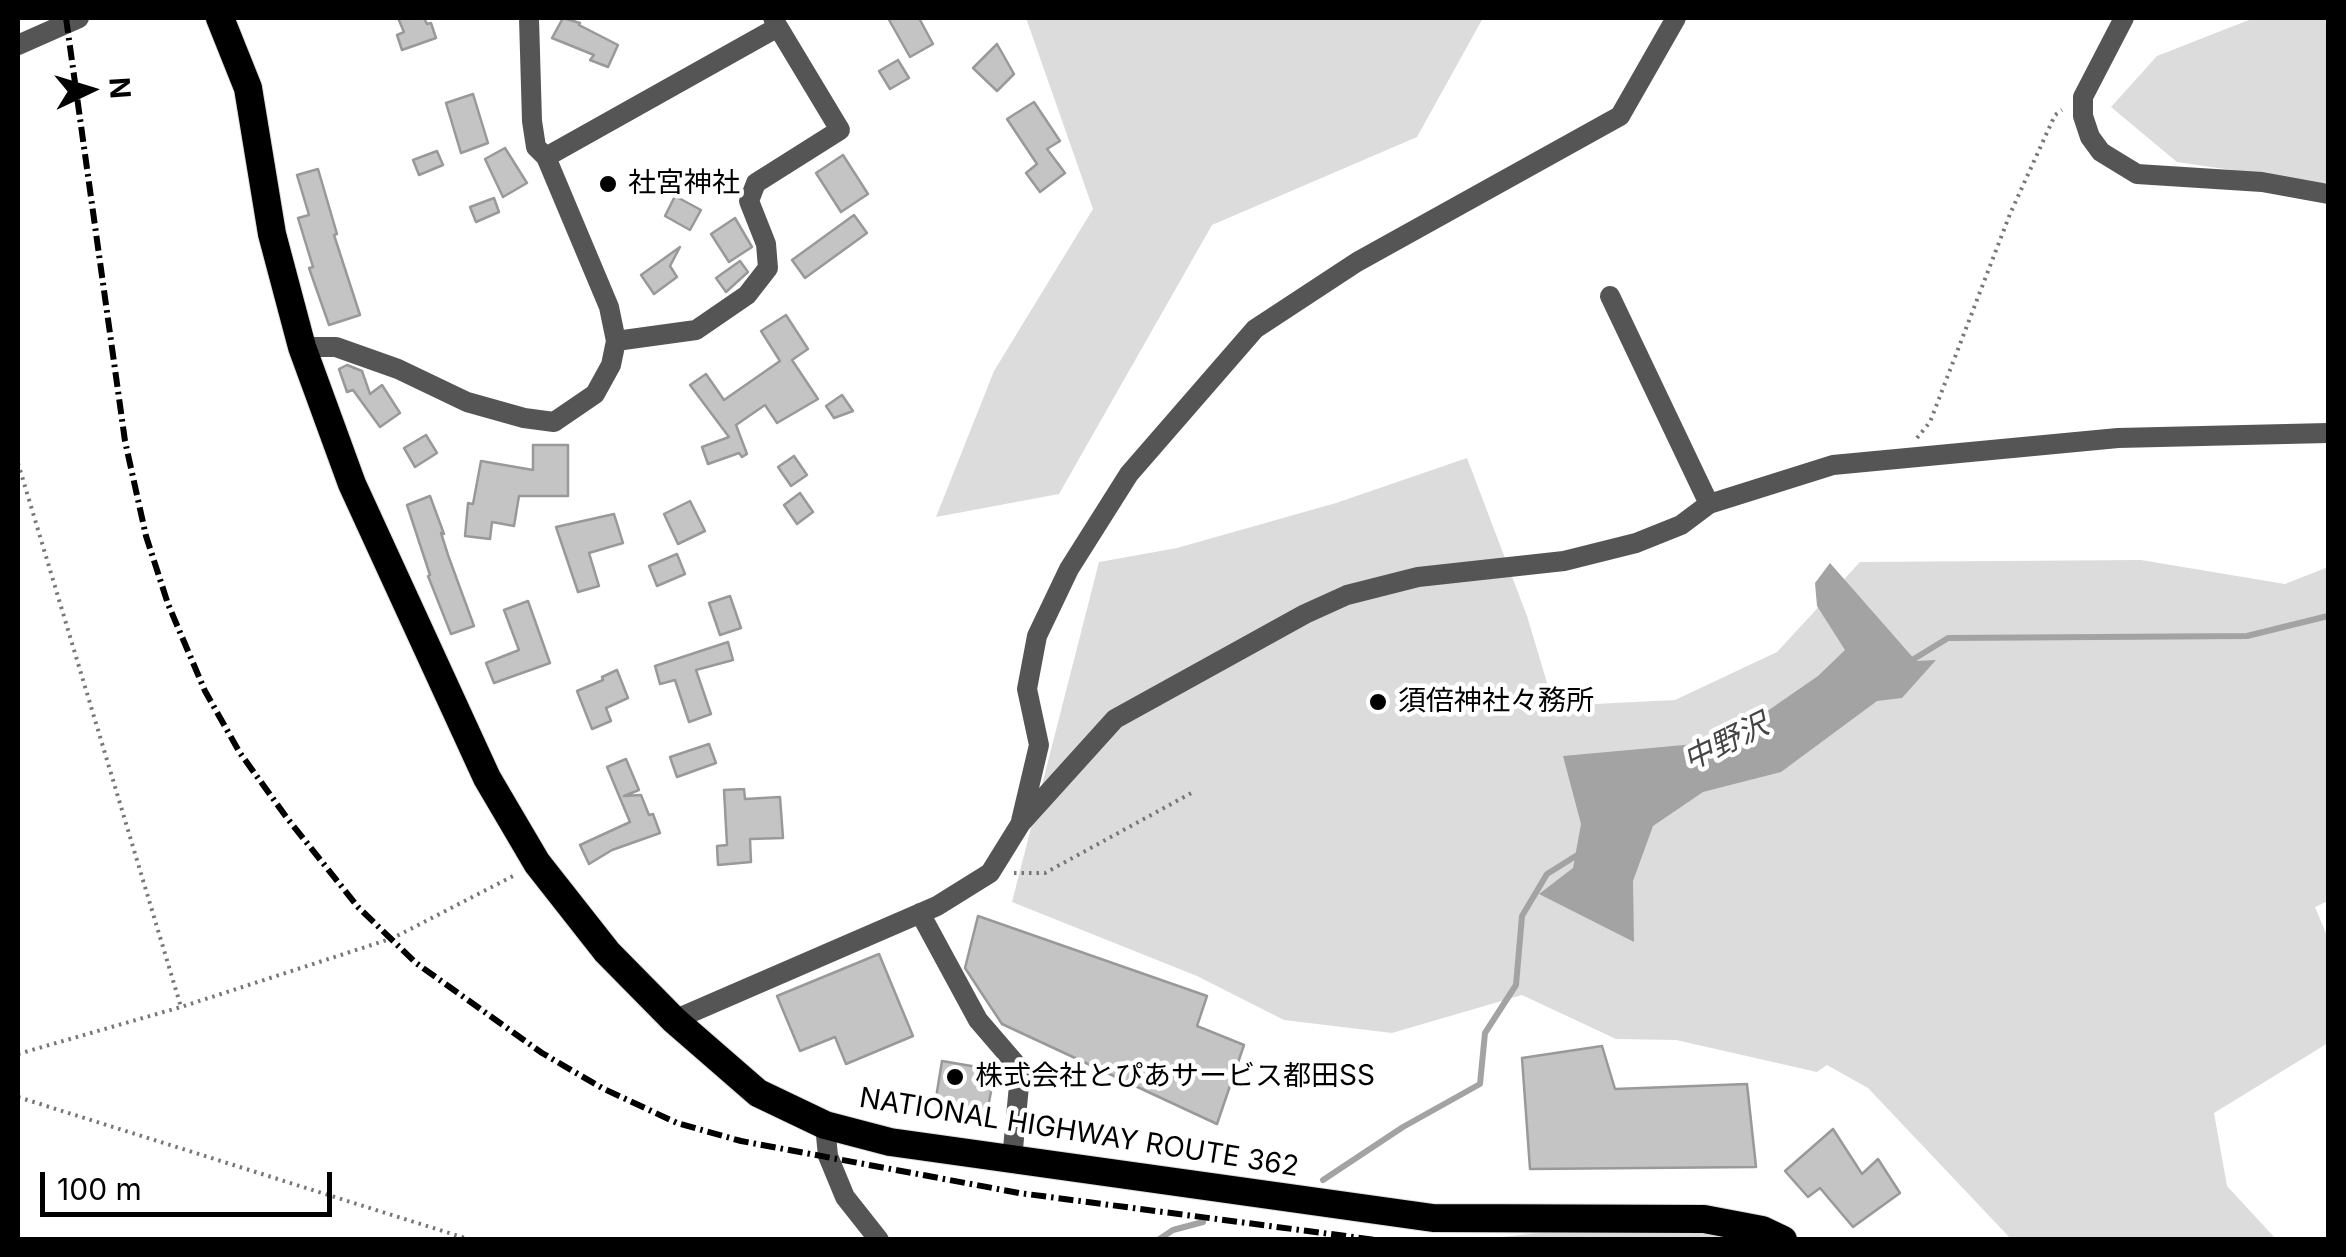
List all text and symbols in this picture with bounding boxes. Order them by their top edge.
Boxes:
north arrow [40,40,140,140]
text: N [102,76,138,100]
place label: 社宮神社 [628,167,740,201]
marker: 社宮神社 [597,173,619,195]
place label: 須倍神社々務所 [1398,685,1594,719]
marker: 須倍神社々務所 [1367,691,1389,713]
water label: 中野沢 [1678,707,1774,779]
place label: 株式会社とぴあサービス都田SS [975,1060,1375,1094]
marker: 株式会社とぴあサービス都田SS [944,1066,966,1088]
street label: NATIONAL HIGHWAY ROUTE 362 [857,1082,1301,1184]
scale bar [45,1152,338,1214]
text: 100 m [57,1171,142,1207]

